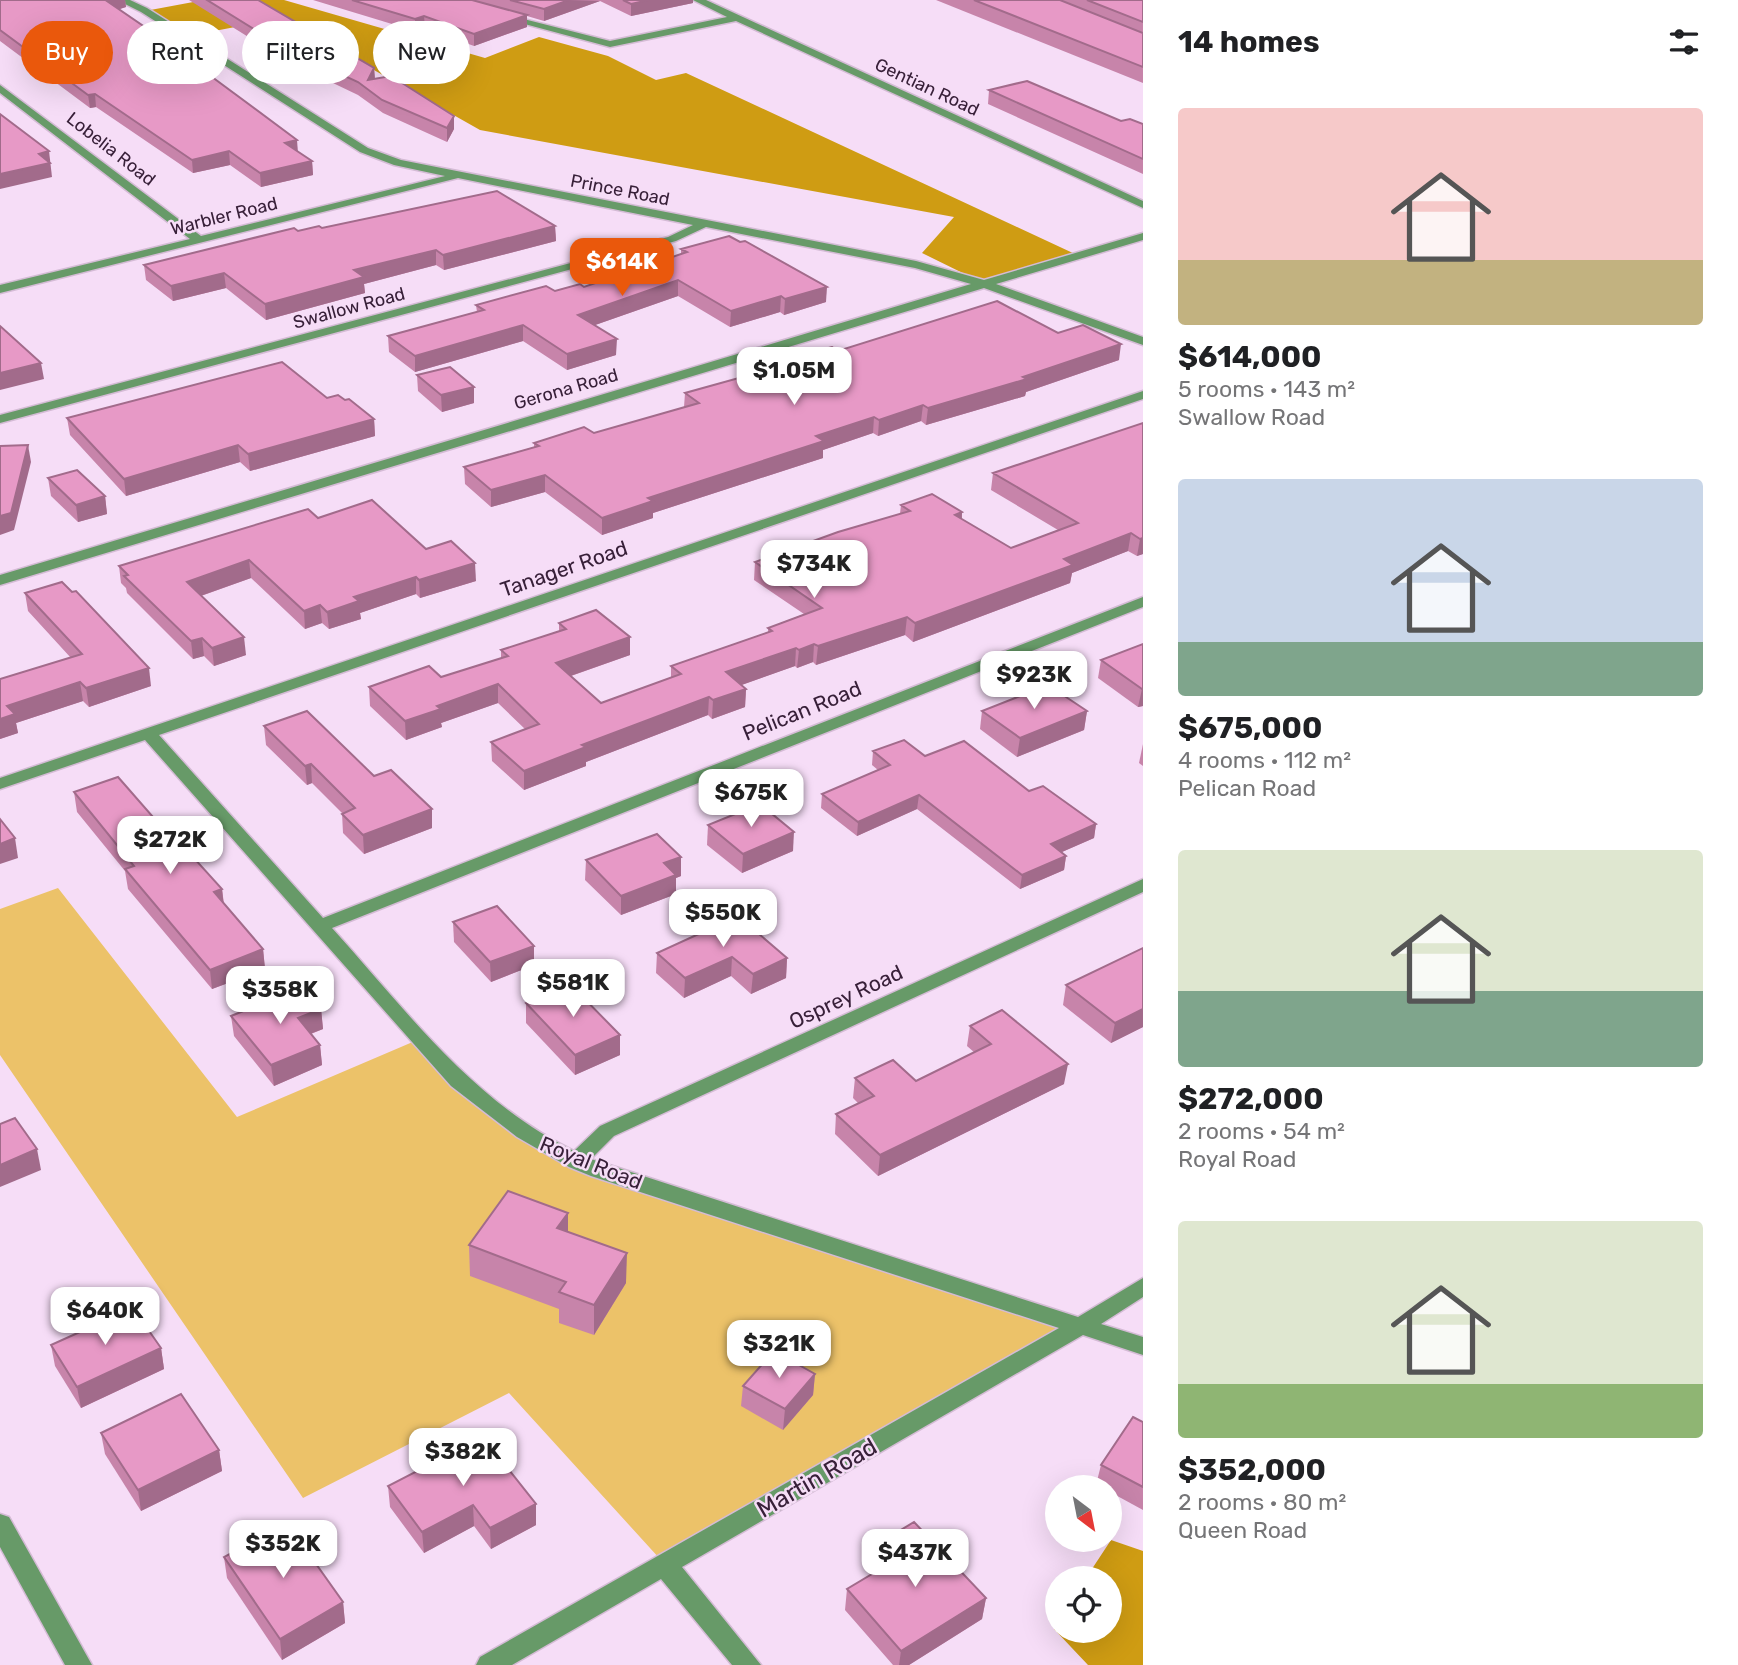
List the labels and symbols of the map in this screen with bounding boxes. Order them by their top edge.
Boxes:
street label: Gentian Road [871,53,983,121]
street label: Lobelia Road [62,107,160,191]
street label: Prince Road [568,170,672,210]
street label: Warbler Road [168,192,280,240]
pin: $614K [573,238,671,298]
street label: Swallow Road [290,282,408,334]
pin: $1.05M [737,348,851,407]
street label: Gerona Road [511,364,621,414]
street label: Tanager Road [497,535,631,602]
pin: $734K [765,540,863,600]
pin: $923K [985,652,1083,711]
street label: Pelican Road [739,675,865,746]
pin: $675K [702,770,800,829]
pin: $272K [121,816,219,876]
pin: $550K [674,890,772,949]
street label: Osprey Road [785,959,907,1034]
pin: $581K [524,960,622,1019]
pin: $358K [231,967,329,1026]
street label: Royal Road [536,1131,646,1194]
pin: $640K [56,1288,154,1347]
pin: $321K [730,1320,828,1380]
pin: $382K [414,1428,512,1488]
street label: Martin Road [752,1432,882,1524]
north arrow [1045,1475,1122,1552]
pin: $352K [234,1520,332,1580]
pin: $437K [866,1530,964,1589]

